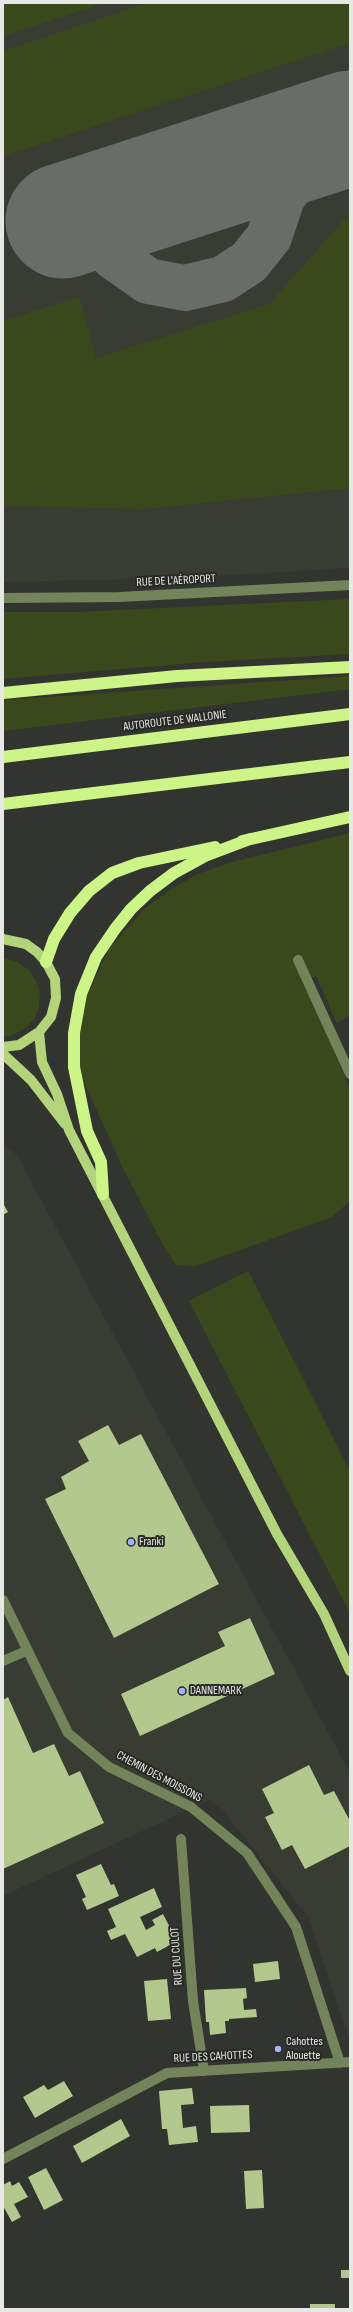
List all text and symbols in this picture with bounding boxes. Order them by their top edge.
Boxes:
street label: RUE DE L'AÉROPORT [136,572,216,590]
street label: AUTOROUTE DE WALLONIE [122,708,228,734]
place label: Franki [139,1535,163,1549]
marker: Franki [126,1537,136,1547]
place label: DANNEMARK [190,1684,241,1698]
marker: DANNEMARK [177,1686,187,1696]
street label: CHEMIN DES MOISSONS [114,1748,204,1806]
street label: RUE DU CULOT [168,1926,186,1986]
place label: Cahottes Alouette [286,2035,323,2063]
marker: Cahottes Alouette [273,2044,283,2054]
street label: RUE DES CAHOTTES [173,2048,253,2066]

